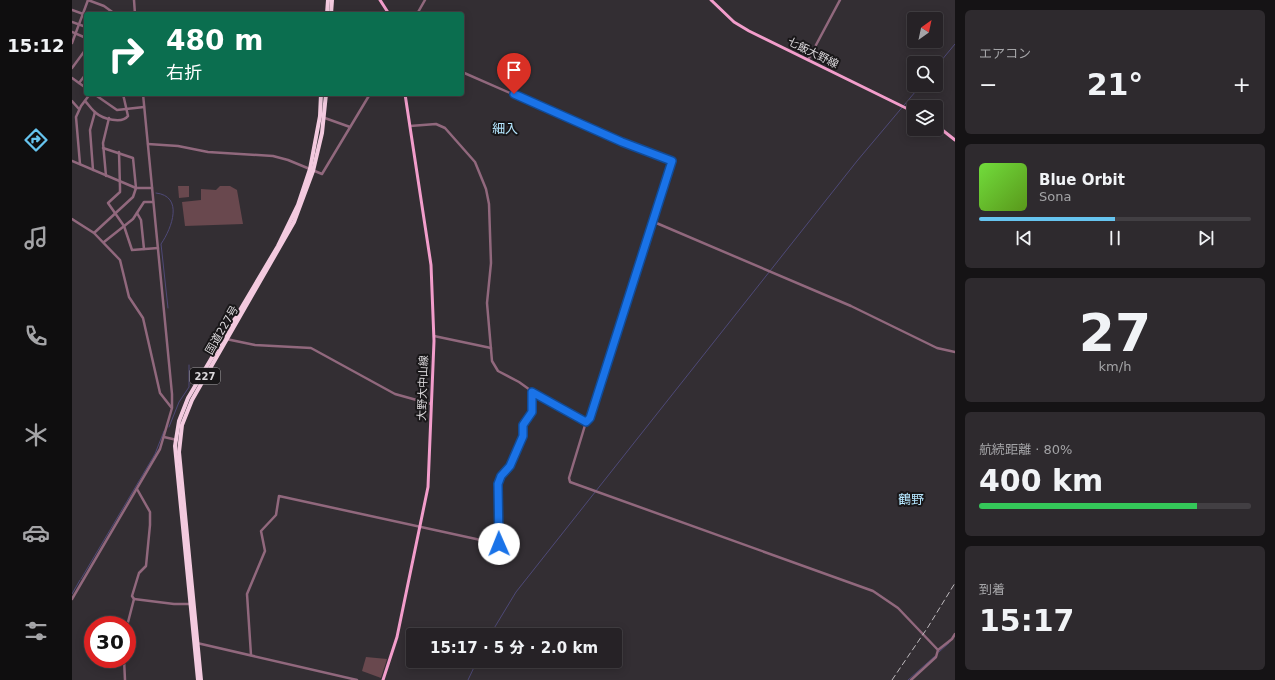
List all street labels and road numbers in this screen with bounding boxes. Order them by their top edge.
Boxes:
street label: 七飯大野線 [785,35,841,71]
street label: 国道227号 [203,303,241,357]
street label: 大野大中山線 [415,355,431,421]
road number: 227 [190,368,220,384]

